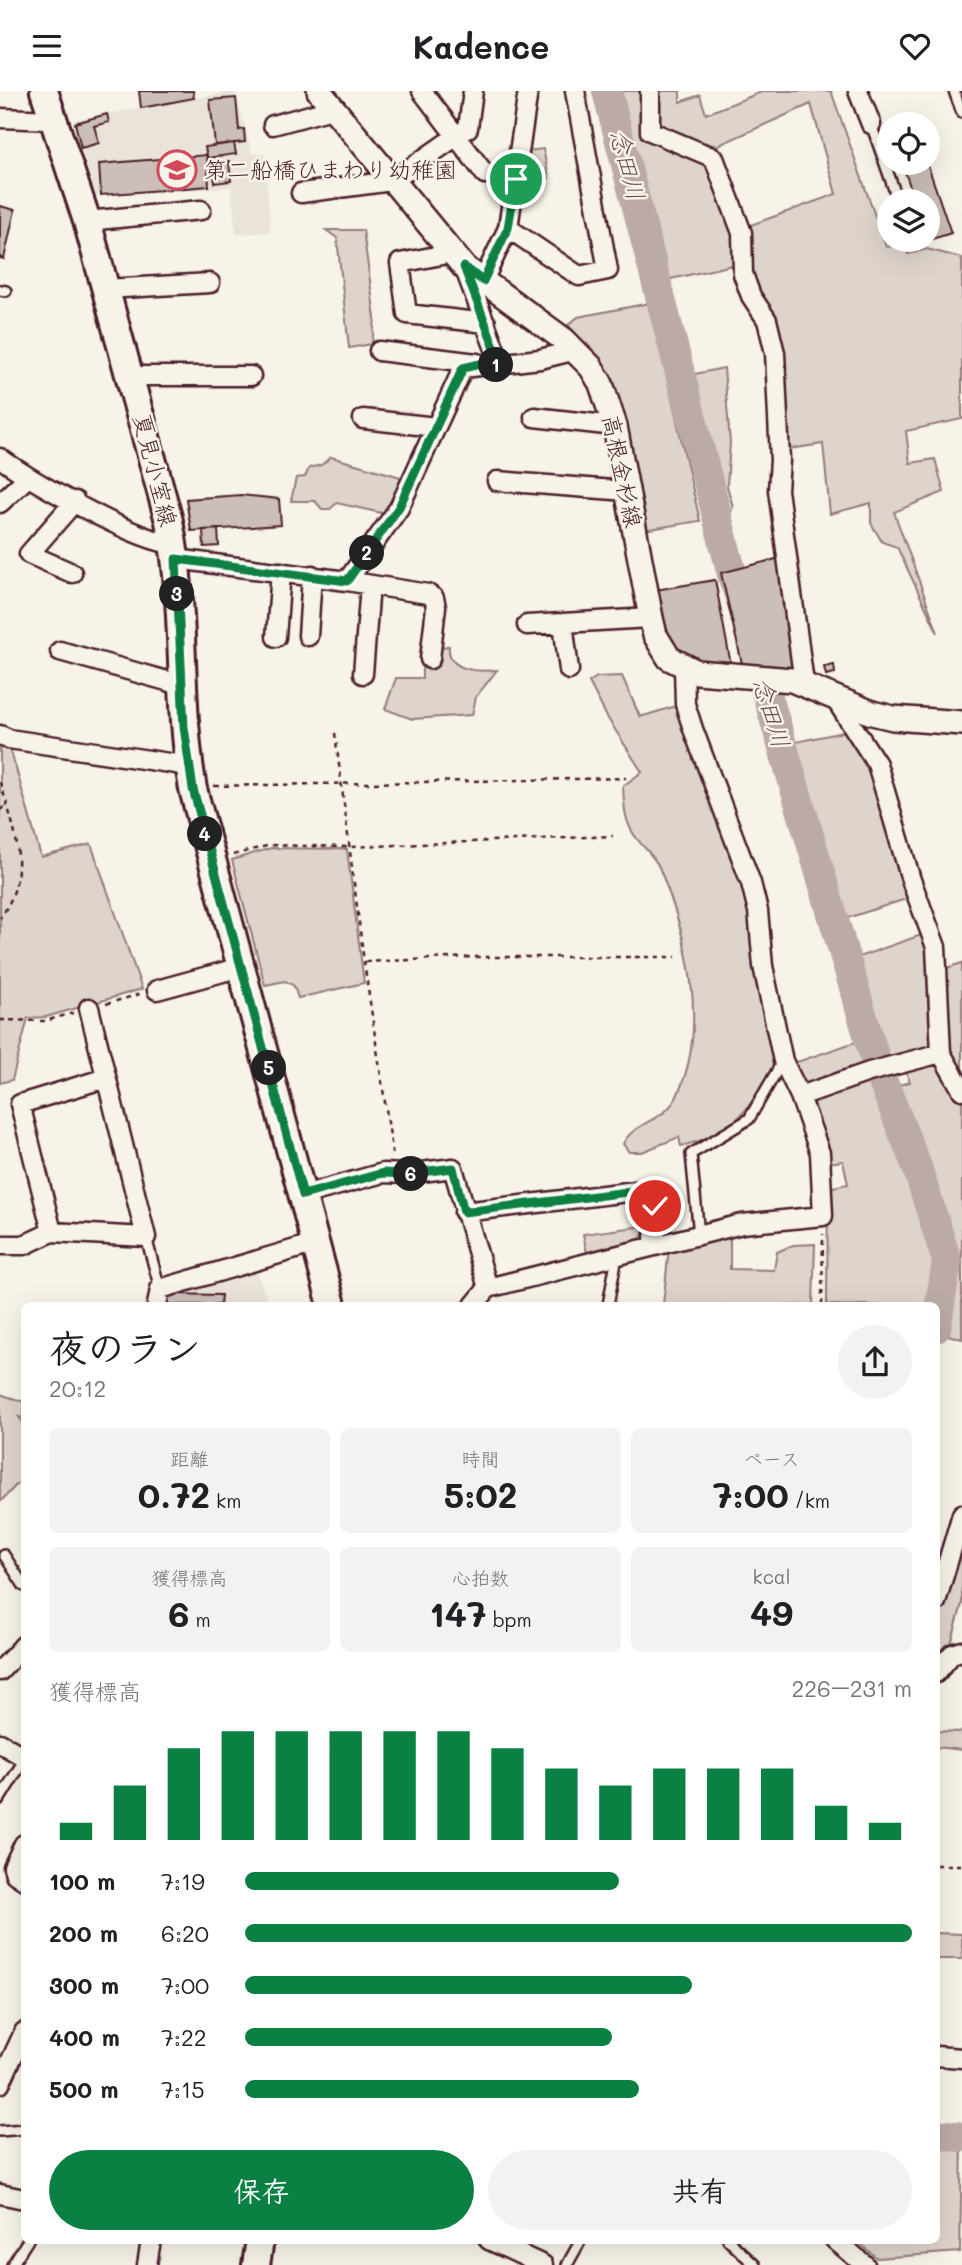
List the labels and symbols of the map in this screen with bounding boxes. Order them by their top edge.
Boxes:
water label: 念田川 [604,126,653,203]
school or university icon: 第二船橋ひまわり幼稚園 [156,149,198,191]
pin [486,149,546,209]
place label: 第二船橋ひまわり幼稚園 [204,154,457,184]
pin: 1 [478,347,514,383]
street label: 夏見小室線 [128,410,184,529]
street label: 高根金杉線 [596,411,650,530]
pin: 2 [350,535,384,571]
pin: 3 [160,577,194,611]
water label: 念田川 [747,674,798,752]
pin: 4 [188,817,222,851]
pin: 5 [252,1051,286,1086]
pin: 6 [394,1157,428,1191]
pin [625,1176,685,1236]

